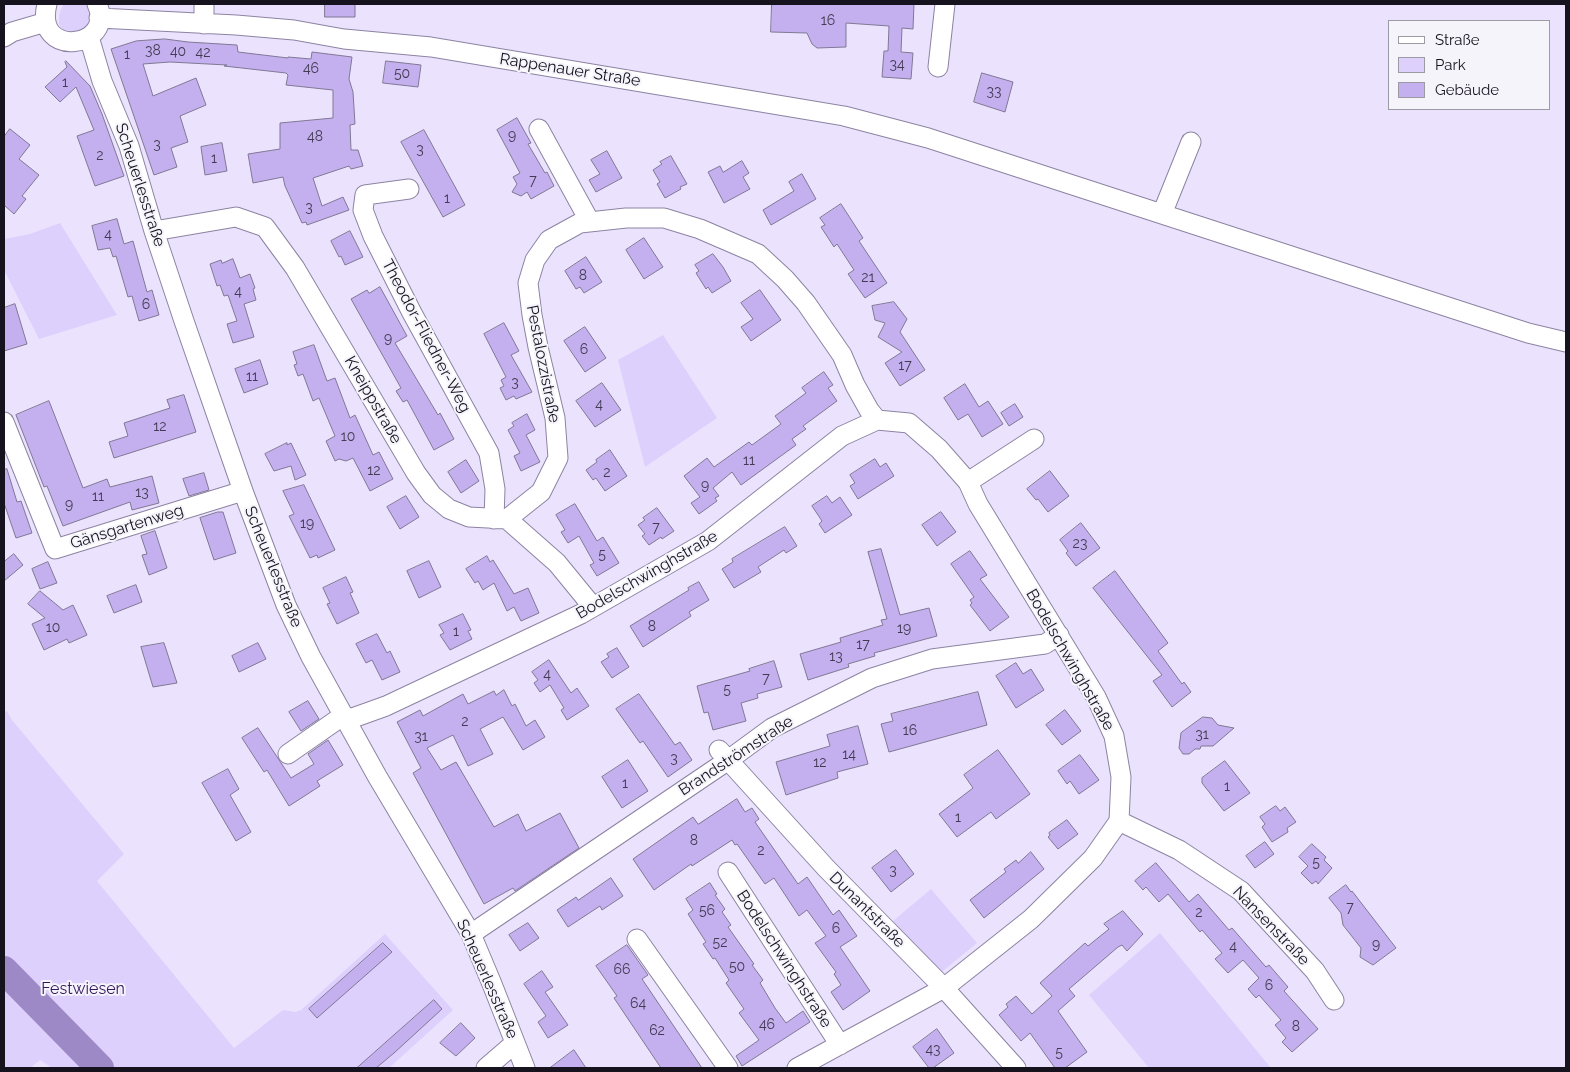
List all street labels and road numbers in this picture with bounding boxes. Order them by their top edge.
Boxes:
street label: Rappenauer Straße [498,49,642,91]
street label: Scheuerlesstraße [111,121,169,249]
street label: Theodor-Fliedner-Weg [377,256,475,416]
street label: Pestalozzistraße [522,304,564,424]
street label: Kneippstraße [340,353,406,447]
street label: Gänsgartenweg [68,501,186,553]
street label: Scheuerlesstraße [240,504,306,630]
street label: Bodelschwinghstraße [573,527,721,623]
street label: Bodelschwinghstraße [1022,586,1118,734]
street label: Brandströmstraße [675,712,797,800]
street label: Dunantstraße [825,868,909,952]
street label: Nansenstraße [1229,883,1313,969]
street label: Bodelschwinghstraße [732,887,836,1031]
street label: Scheuerlesstraße [452,916,522,1042]

